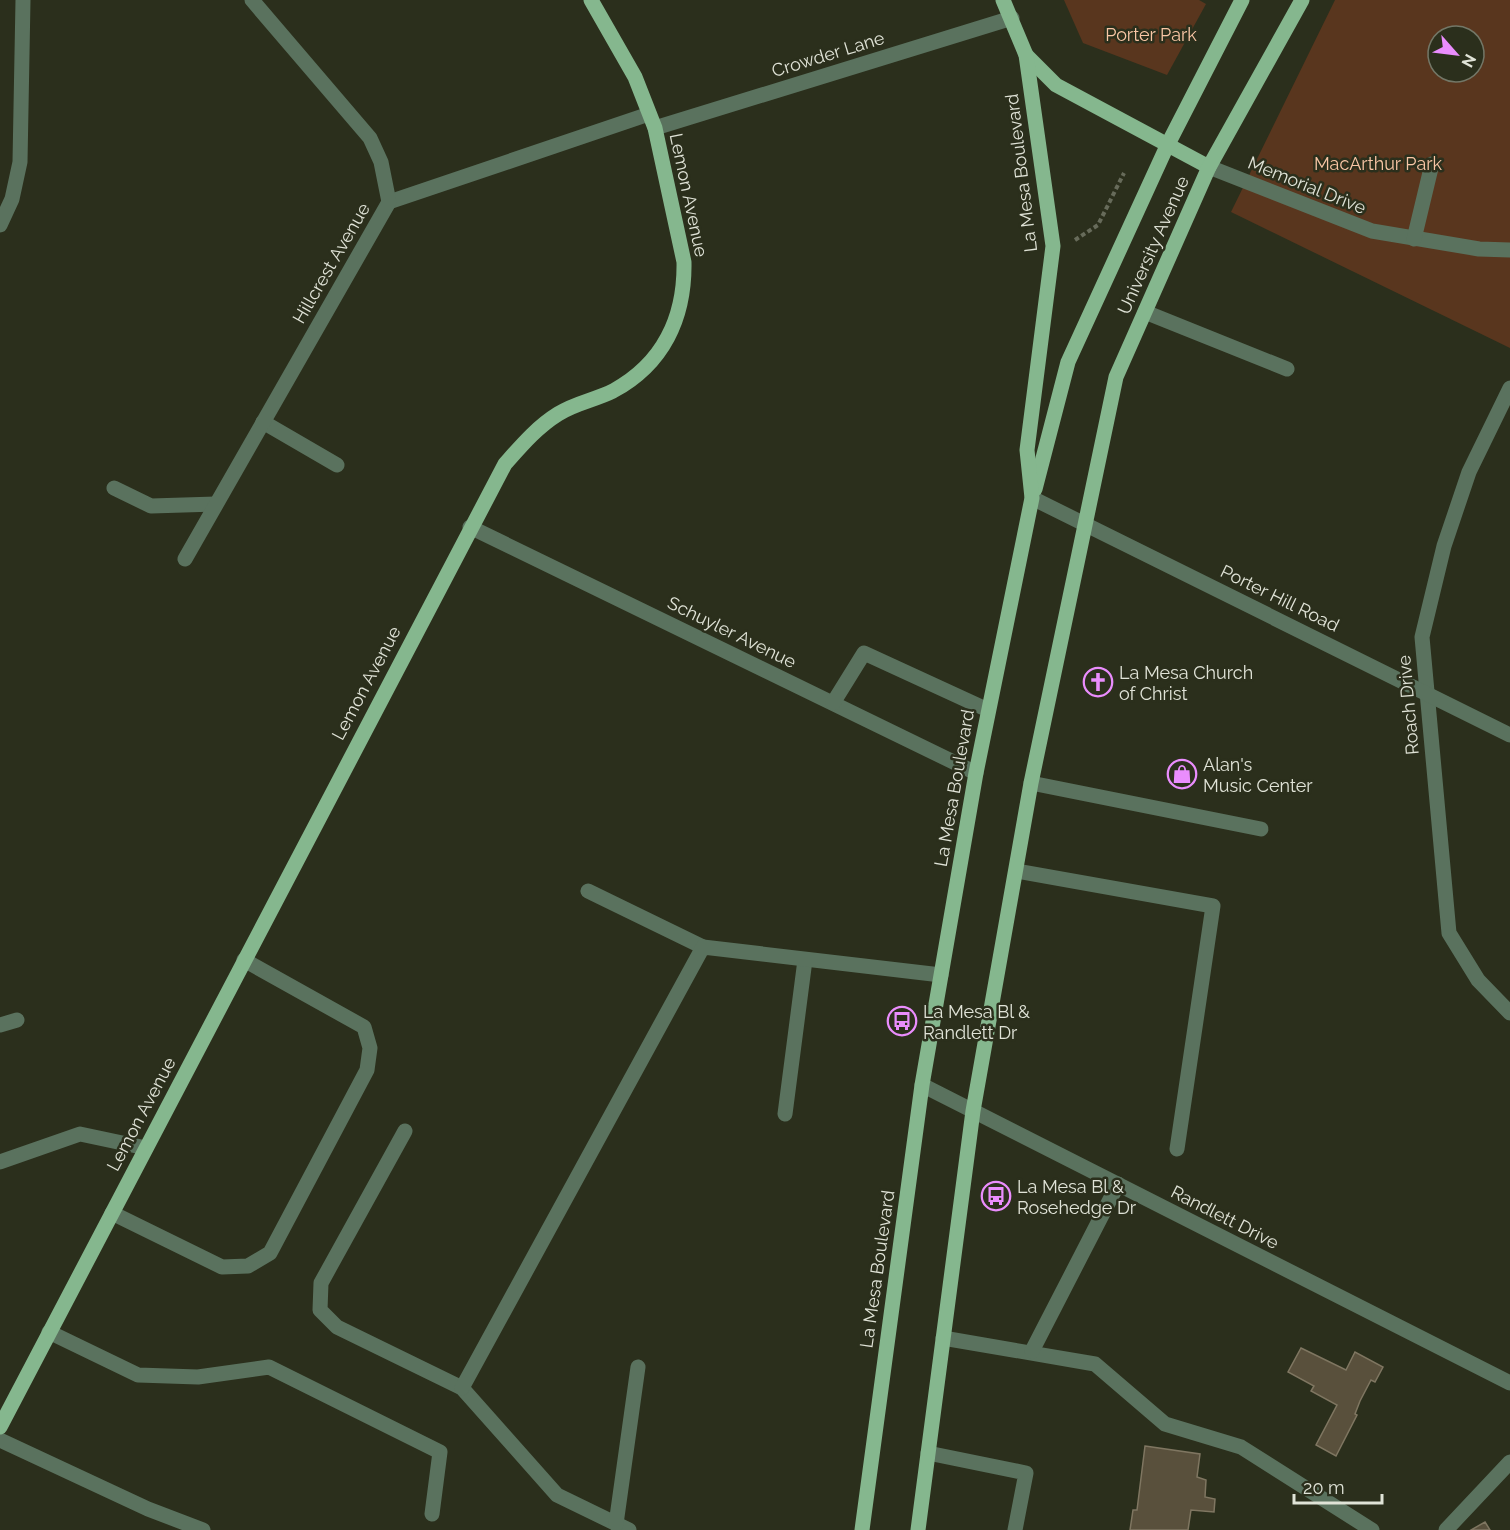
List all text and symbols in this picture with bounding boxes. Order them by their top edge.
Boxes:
park label: Porter Park [1105,24,1197,45]
north arrow [1426,24,1486,84]
street label: Crowder Lane [769,27,887,81]
text: N [1458,51,1480,71]
street label: La Mesa Boulevard [1001,93,1041,253]
street label: Lemon Avenue [666,131,712,259]
street label: Memorial Drive [1245,152,1369,218]
park label: MacArthur Park [1314,153,1443,174]
street label: University Avenue [1113,172,1193,317]
street label: Hillcrest Avenue [288,199,374,327]
street label: Porter Hill Road [1217,560,1343,636]
street label: Schuyler Avenue [664,592,800,672]
street label: Lemon Avenue [327,622,405,743]
street label: Roach Drive [1393,654,1423,756]
place label: La Mesa Church of Christ [1119,662,1253,704]
church icon: La Mesa Church of Christ [1082,666,1114,698]
street label: La Mesa Boulevard [930,708,978,868]
place label: Alan's Music Center [1203,754,1313,796]
shop icon: Alan's Music Center [1166,758,1198,790]
place label: La Mesa Bl & Randlett Dr [923,1001,1030,1043]
bus stop icon: La Mesa Bl & Randlett Dr [886,1005,918,1037]
street label: Lemon Avenue [102,1053,180,1174]
place label: La Mesa Bl & Rosehedge Dr [1017,1176,1137,1218]
bus stop icon: La Mesa Bl & Rosehedge Dr [980,1180,1012,1212]
street label: Randlett Drive [1168,1181,1283,1253]
street label: La Mesa Boulevard [856,1189,898,1349]
scale bar [1294,1467,1382,1505]
text: 20 m [1303,1477,1345,1498]

